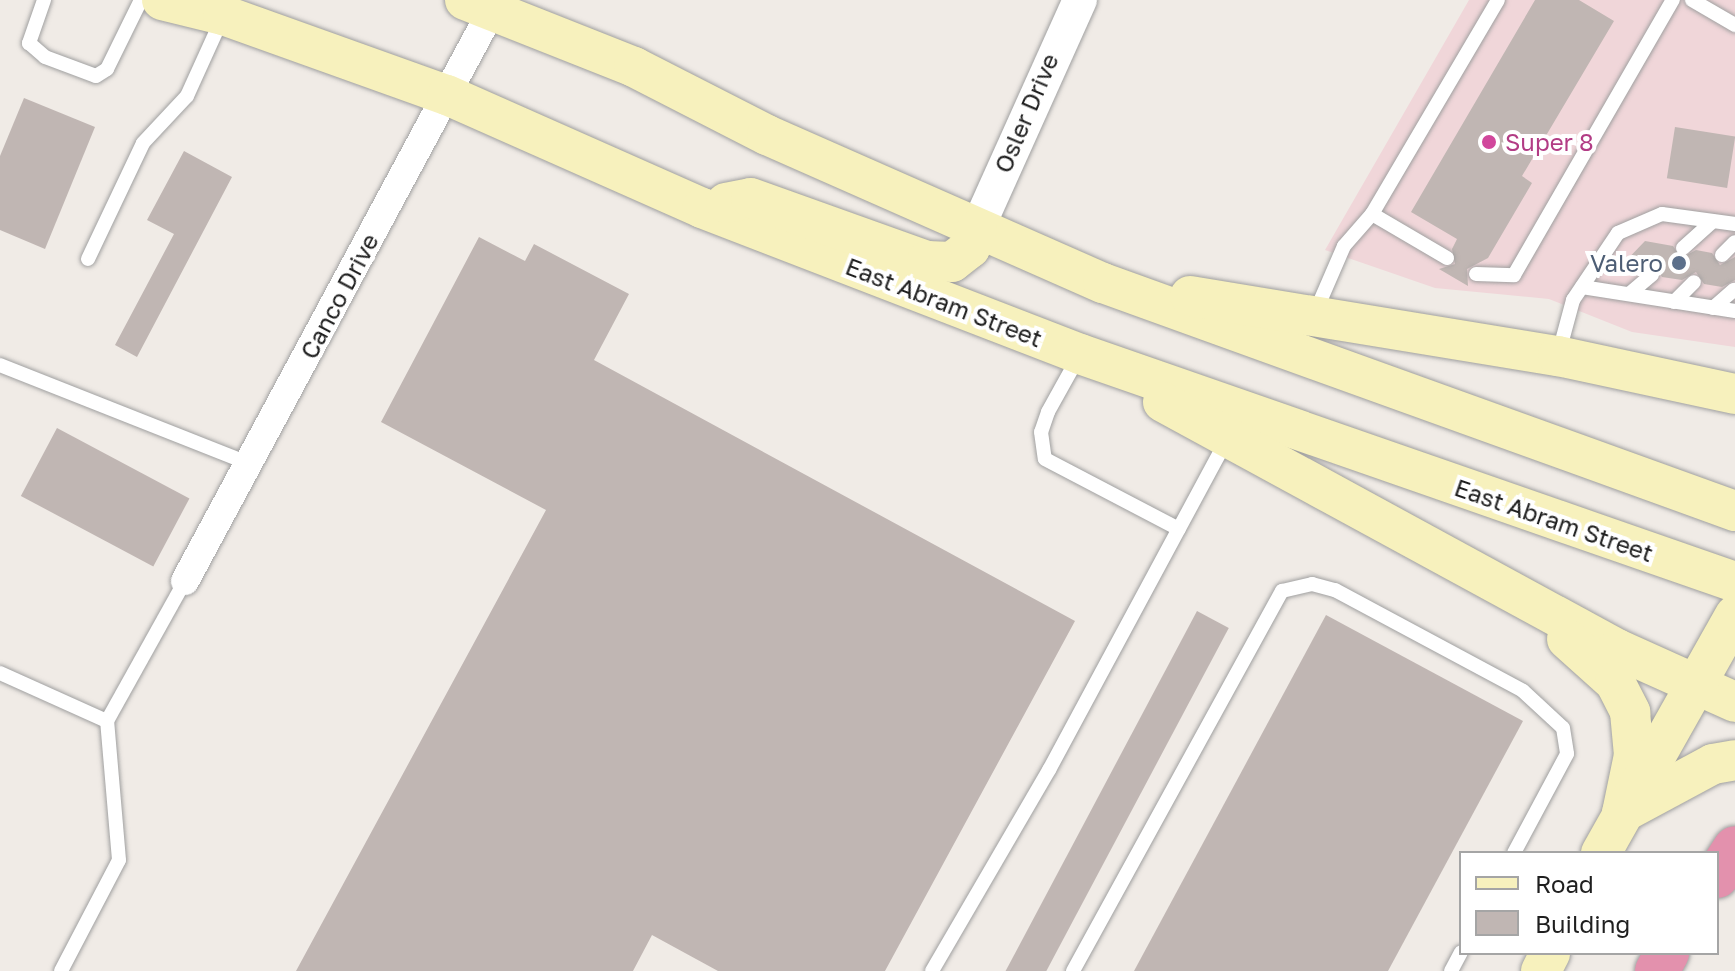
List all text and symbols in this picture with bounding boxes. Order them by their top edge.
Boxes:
street label: Osler Drive [988,49,1064,177]
place label: Super 8 [1505,128,1594,156]
marker: Super 8 [1480,133,1498,151]
street label: Canco Drive [294,228,384,364]
place label: Valero [1590,249,1663,277]
street label: East Abram Street [842,251,1046,353]
marker: Valero [1670,254,1688,272]
street label: East Abram Street [1451,473,1657,567]
legend [1459,851,1719,955]
text: Road [1535,869,1594,898]
text: Building [1535,909,1630,938]

